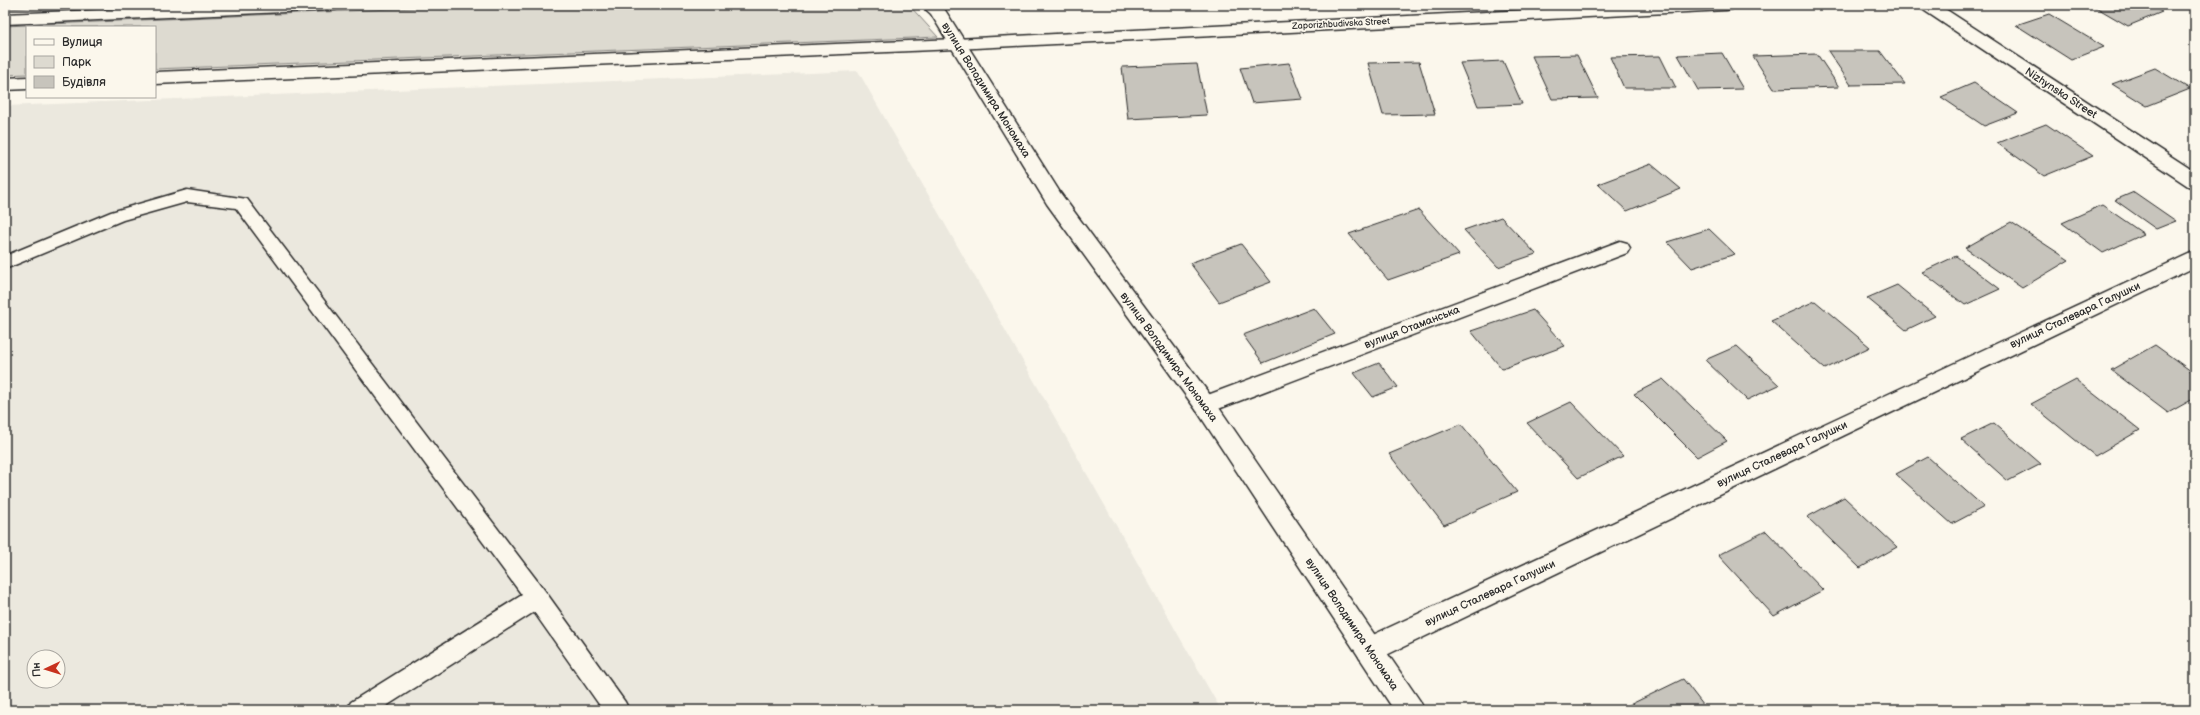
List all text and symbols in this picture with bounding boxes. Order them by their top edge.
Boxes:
street label: Zaporizhbudivska Street [1291,16,1390,32]
street label: вулиця Володимира Мономаха [939,20,1033,160]
legend [26,26,156,98]
text: Вулиця [62,35,103,50]
text: Парк [62,55,92,70]
street label: Nizhynska Street [2023,65,2100,121]
text: Будівля [62,75,106,90]
street label: вулиця Сталевара Галушки [2008,279,2142,351]
street label: вулиця Володимира Мономаха [1118,290,1221,425]
street label: вулиця Отаманська [1362,303,1462,351]
street label: вулиця Сталевара Галушки [1715,418,1849,490]
street label: вулиця Володимира Мономаха [1303,555,1402,693]
street label: вулиця Сталевара Галушки [1423,557,1557,629]
north arrow [26,649,66,689]
text: Пн [30,662,44,677]

